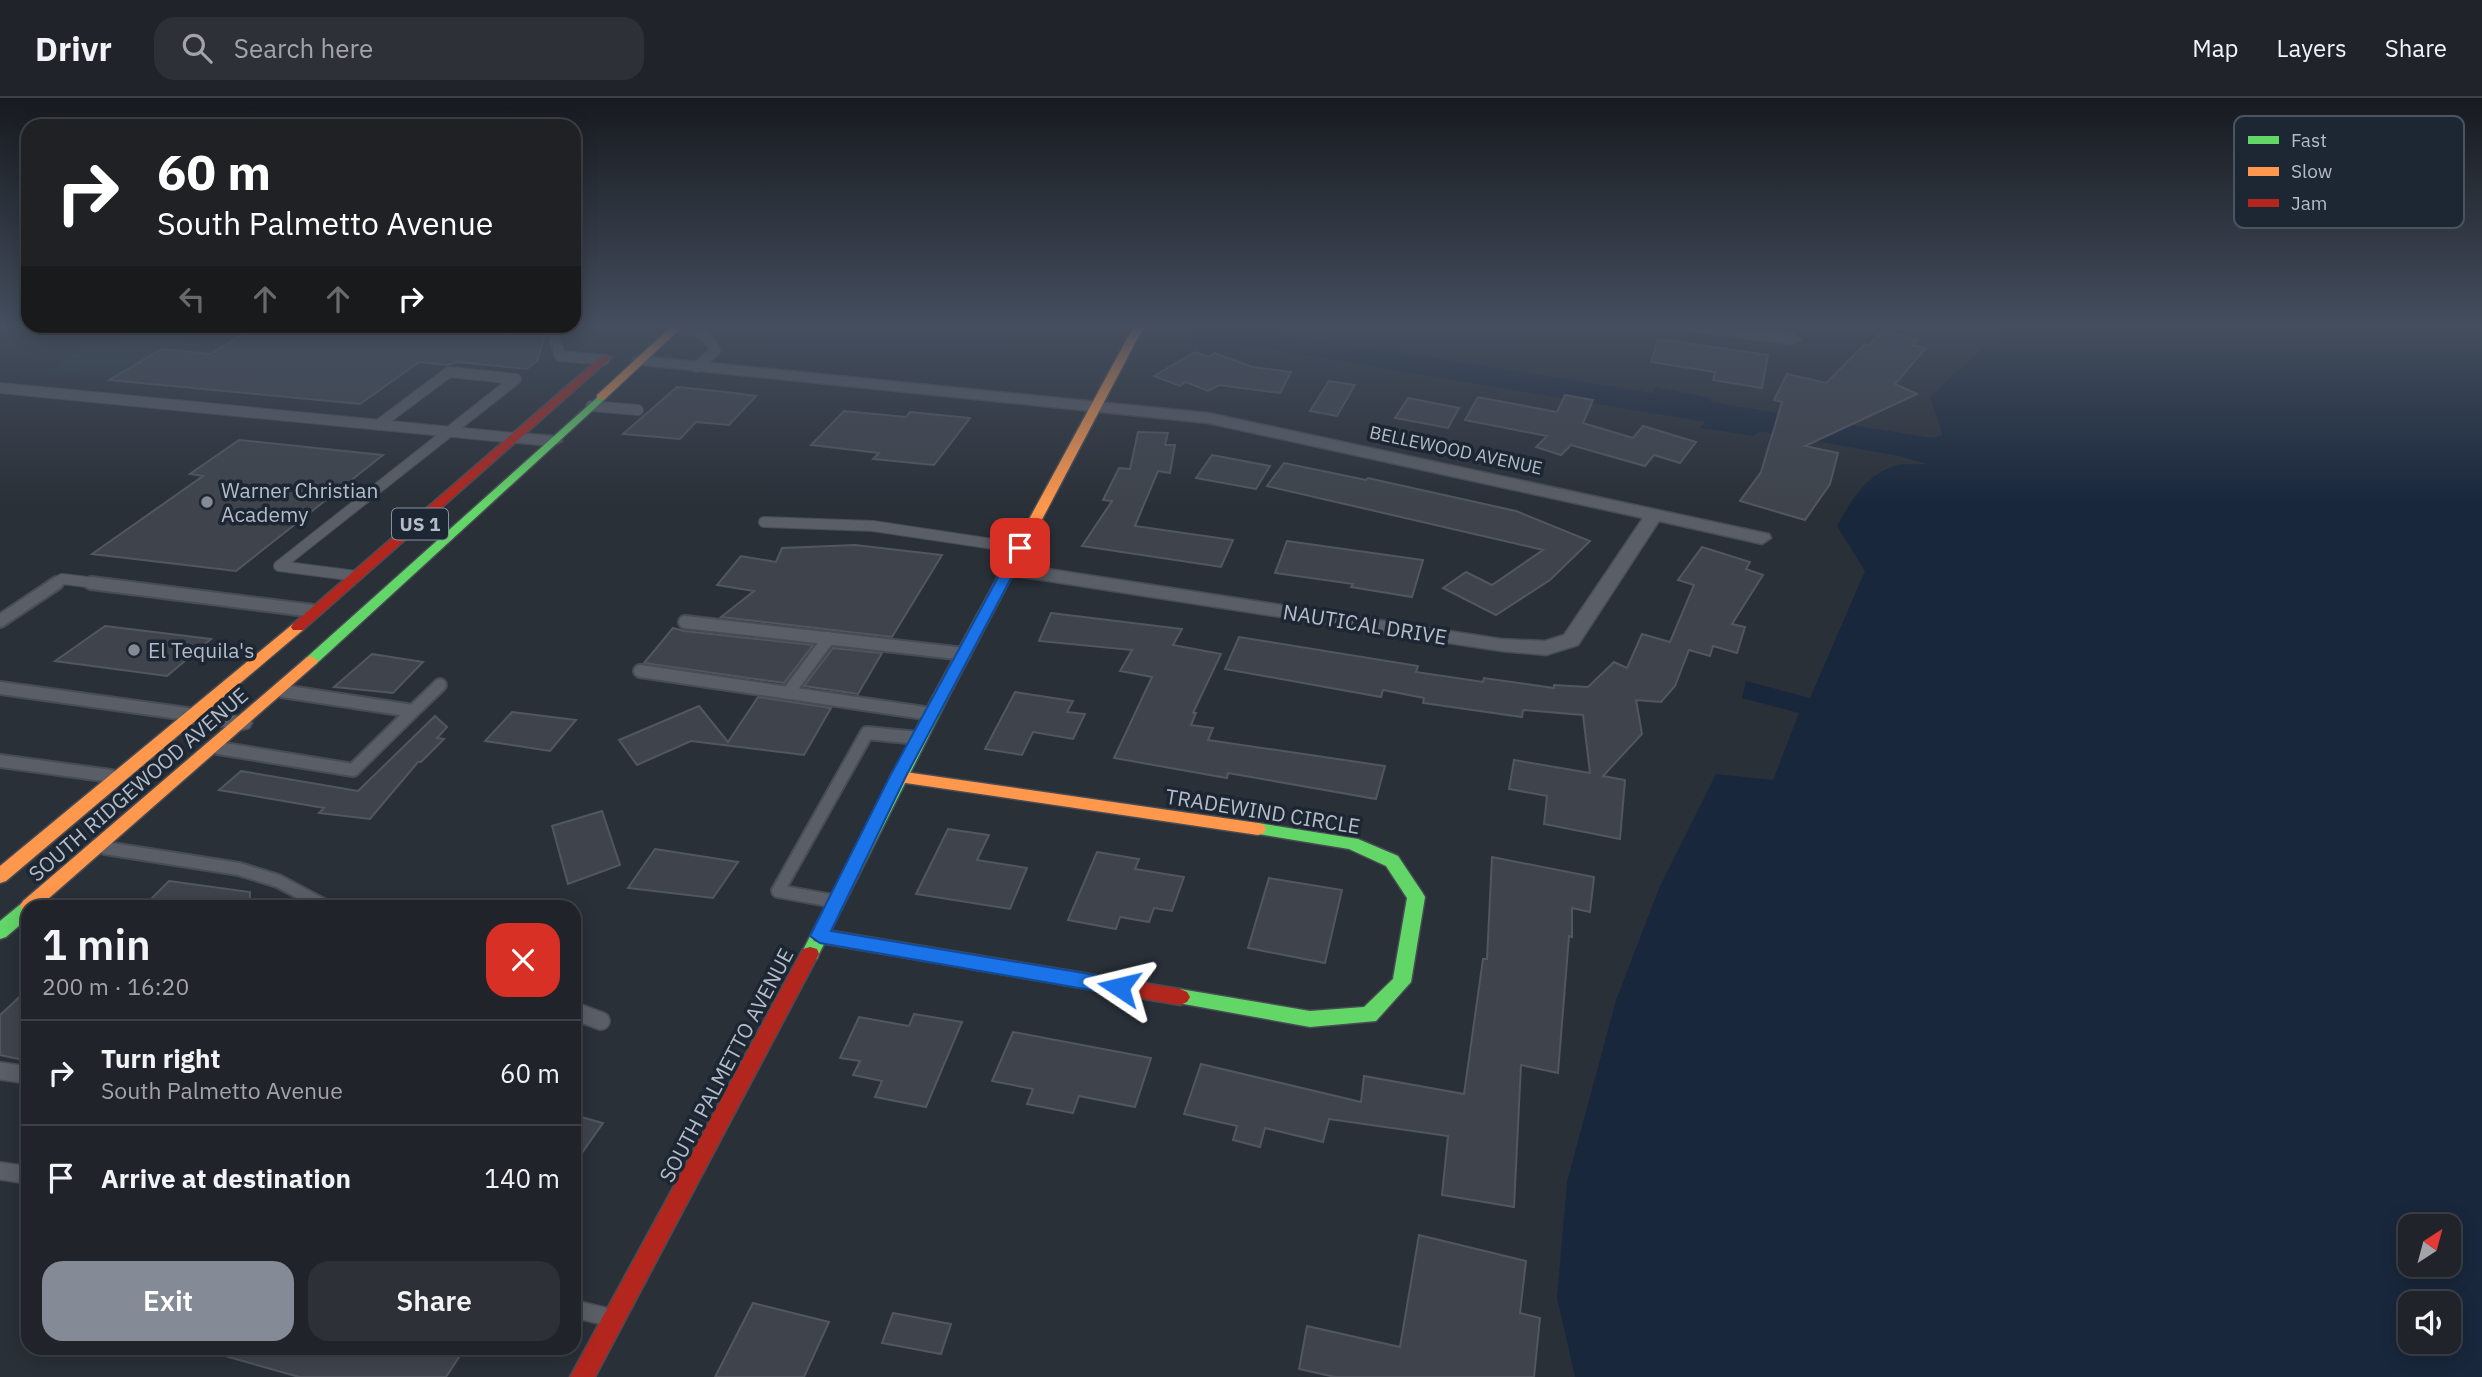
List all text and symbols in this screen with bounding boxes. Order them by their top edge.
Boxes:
search box [154,17,644,80]
text: Drivr [35,27,112,70]
icon: search [178,29,216,67]
text: Search here [234,31,373,65]
text: Map [2192,32,2239,64]
text: Layers [2277,32,2347,64]
text: Share [2385,32,2447,64]
legend [2234,116,2464,228]
text: Fast [2291,128,2327,152]
text: 60 m [157,140,271,203]
icon: right [42,147,133,238]
text: Slow [2291,159,2332,183]
text: Jam [2291,191,2327,215]
text: South Palmetto Avenue [157,202,493,244]
icon: left [173,280,211,318]
icon: ahead [246,280,284,318]
icon: ahead [319,280,357,318]
icon: right [392,280,430,318]
street label: BELLEWOOD AVENUE [1367,420,1545,480]
place label: Warner Christian Academy [221,476,378,528]
marker: Warner Christian Academy [199,494,215,510]
road number: US 1 [392,508,448,540]
pin [990,518,1050,578]
icon: arrive [1001,529,1039,567]
street label: NAUTICAL DRIVE [1281,597,1449,651]
place label: El Tequila's [148,636,254,664]
marker: El Tequila's [126,642,142,658]
street label: SOUTH RIDGEWOOD AVENUE [22,681,254,887]
street label: TRADEWIND CIRCLE [1164,782,1362,840]
text: 1 min [42,917,151,972]
button: close [486,923,560,997]
street label: SOUTH PALMETTO AVENUE [652,943,800,1187]
position arrow [1082,950,1156,1024]
text: 200 m · 16:20 [42,971,189,1001]
text: Turn right [101,1041,220,1075]
icon: right [42,1054,80,1092]
text: 60 m [500,1056,560,1090]
text: South Palmetto Avenue [101,1075,343,1105]
icon: arrive [42,1159,80,1197]
text: Arrive at destination [101,1161,351,1195]
text: 140 m [484,1161,560,1195]
north arrow [2398,1214,2460,1278]
map controls [2398,1214,2461,1354]
button: Exit [42,1261,294,1341]
button: Share [308,1261,560,1341]
button: sound [2398,1291,2461,1354]

